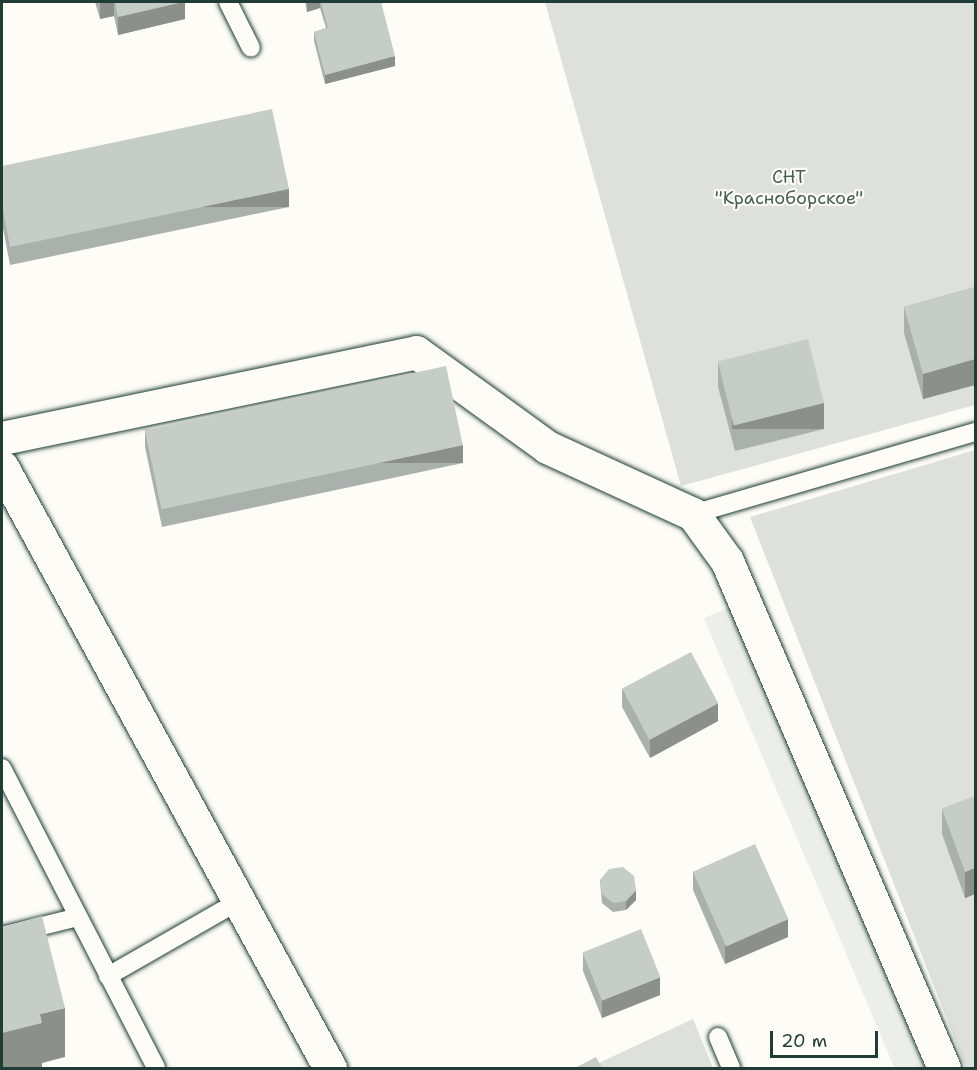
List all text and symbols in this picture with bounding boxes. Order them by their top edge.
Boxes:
park label: СНТ "Красноборское" [715,167,863,210]
scale bar [773,1019,881,1057]
text: 20 m [781,1029,827,1053]

